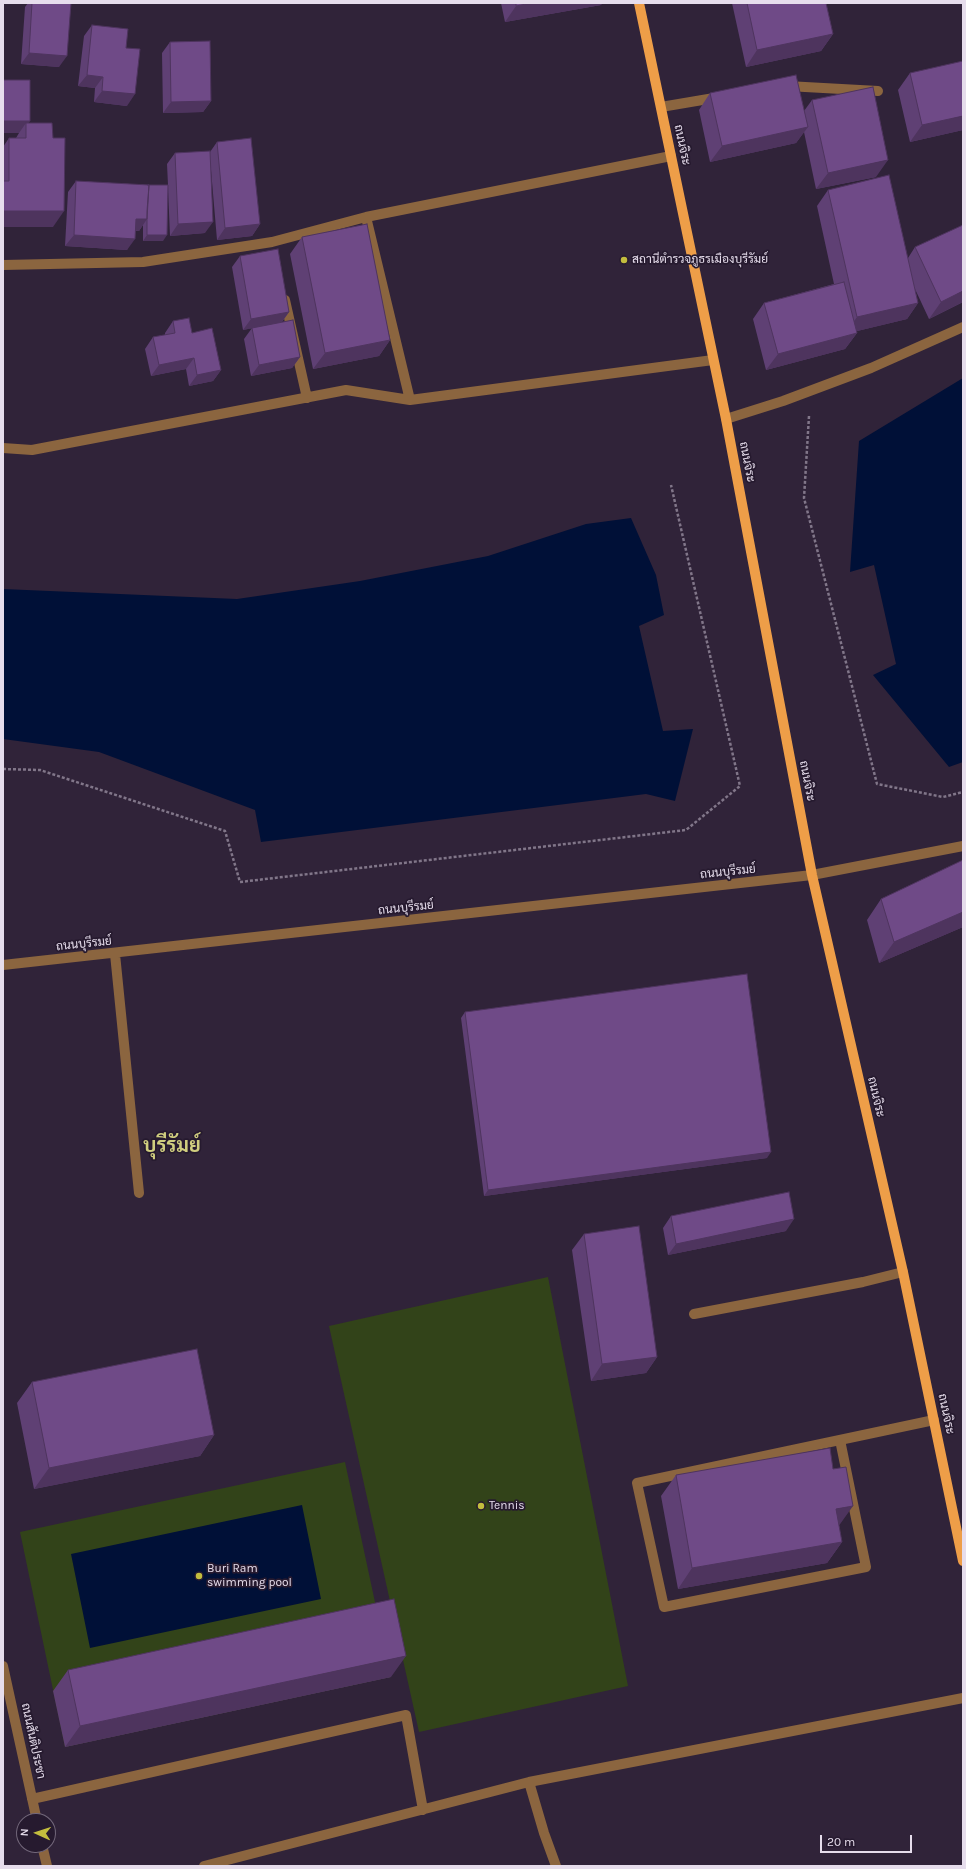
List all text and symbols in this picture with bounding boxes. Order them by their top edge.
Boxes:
street label: ถนนจิระ [671,123,693,167]
place label: สถานีตำรวจภูธรเมืองบุรีรัมย์ [632,253,768,267]
marker: สถานีตำรวจภูธรเมืองบุรีรัมย์ [619,255,629,265]
street label: ถนนจิระ [736,440,758,484]
street label: ถนนจิระ [796,759,818,803]
street label: ถนนบุรีรมย์ [699,862,757,882]
street label: ถนนบุรีรมย์ [377,898,435,918]
street label: ถนนบุรีรมย์ [55,934,113,954]
street label: ถนนจิระ [864,1075,888,1119]
district label: บุรีรัมย์ [143,1134,201,1158]
street label: ถนนจิระ [935,1392,957,1436]
place label: Tennis [489,1499,525,1513]
marker: Tennis [476,1501,486,1511]
place label: Buri Ram swimming pool [207,1562,292,1590]
marker: Buri Ram swimming pool [194,1571,204,1581]
street label: ถนนสันติประชา [18,1702,48,1780]
north arrow [16,1813,56,1853]
scale bar [822,1827,914,1853]
text: N [18,1828,31,1837]
text: 20 m [827,1835,855,1849]

